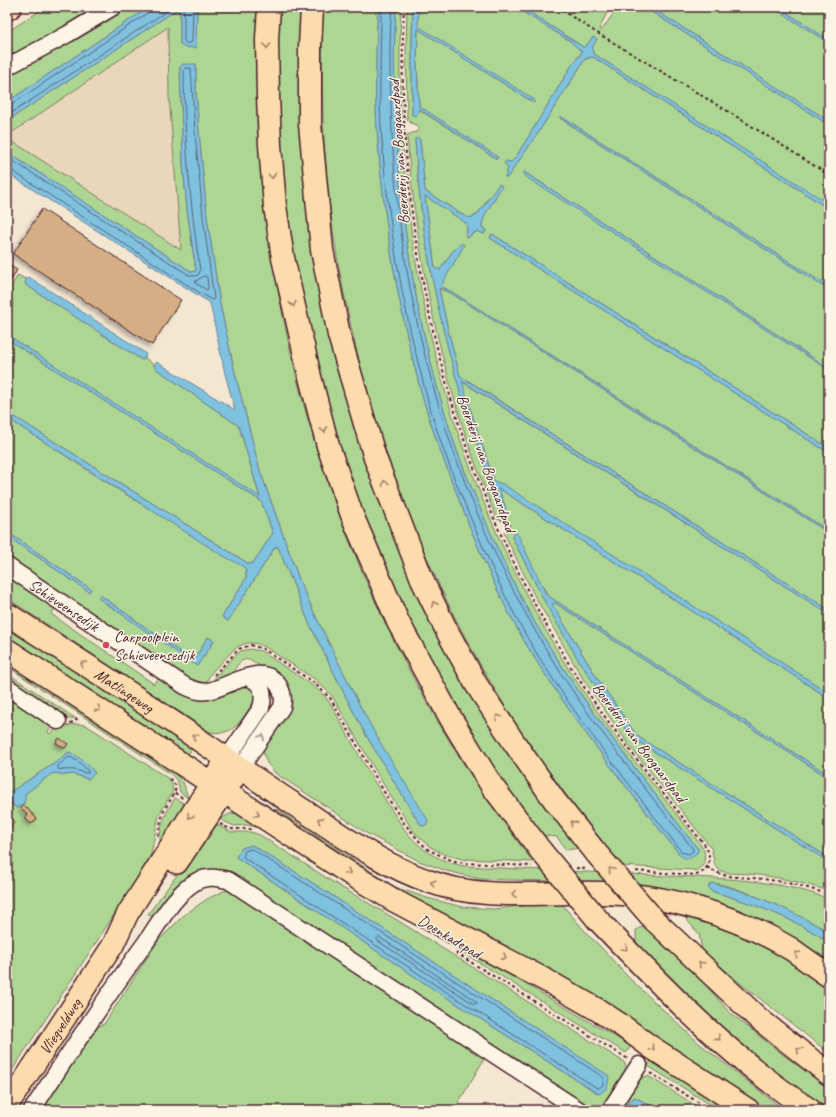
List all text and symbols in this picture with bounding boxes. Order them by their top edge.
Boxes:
one-way arrow [263,43,271,49]
street label: Boerderij van Boogaardpad [384,76,414,225]
one-way arrow [268,173,277,179]
one-way arrow [289,301,297,307]
street label: Boerderij van Boogaardpad [452,392,521,537]
one-way arrow [319,426,328,433]
one-way arrow [382,480,390,488]
street label: Schieveensedijk [25,575,104,637]
one-way arrow [431,600,439,608]
place label: Carpoolplein Schieveensedijk [114,627,196,665]
marker: Carpoolplein Schieveensedijk [101,640,111,650]
one-way arrow [80,661,87,668]
street label: Matlingeweg [91,664,159,718]
street label: Boerderij van Boogaardpad [588,679,692,809]
one-way arrow [94,705,101,712]
one-way arrow [495,714,503,721]
one-way arrow [257,734,265,741]
one-way arrow [192,735,199,742]
one-way arrow [253,809,260,817]
one-way arrow [187,812,194,819]
one-way arrow [317,817,324,825]
one-way arrow [570,820,577,827]
one-way arrow [344,868,351,875]
one-way arrow [608,868,615,875]
one-way arrow [430,879,437,888]
one-way arrow [511,889,517,898]
street label: Doenkadepad [414,910,487,965]
one-way arrow [620,943,628,951]
one-way arrow [794,951,801,958]
one-way arrow [500,953,508,960]
one-way arrow [698,962,706,969]
street label: Vliegveldweg [35,993,87,1058]
one-way arrow [714,1034,721,1041]
one-way arrow [648,1043,655,1050]
one-way arrow [796,1048,803,1055]

